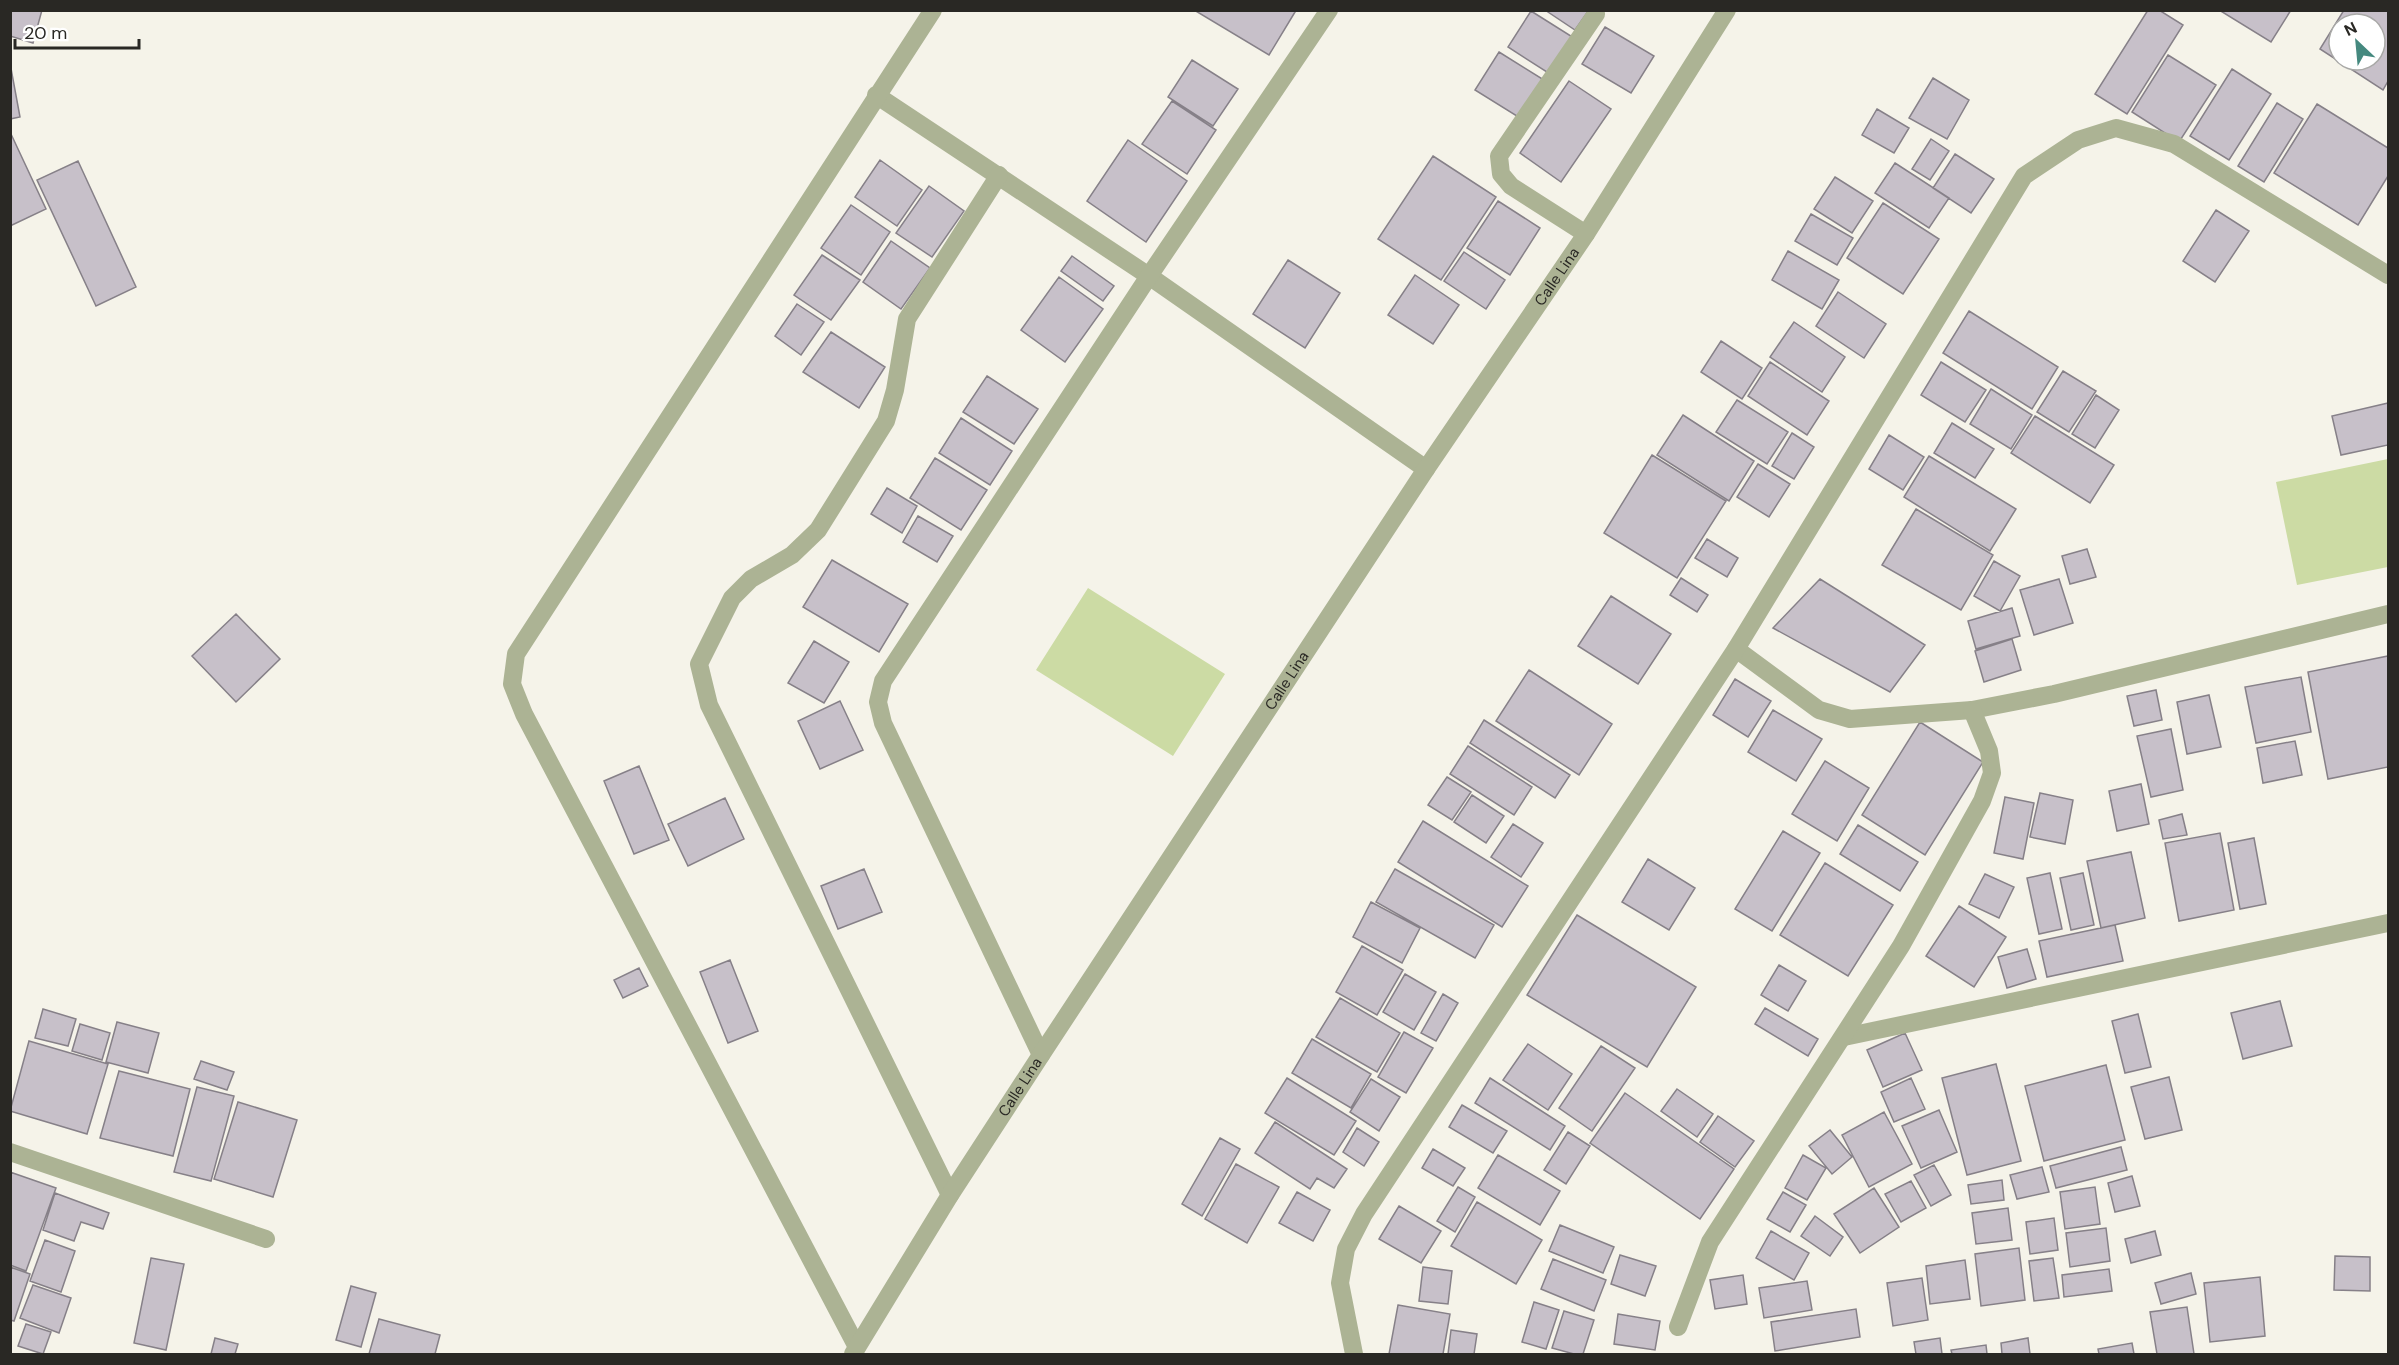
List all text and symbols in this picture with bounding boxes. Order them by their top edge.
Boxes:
scale bar [15,12,140,50]
north arrow [2327,12,2387,72]
text: N [2341,17,2360,41]
text: 20 m [24,21,67,45]
street label: Calle Lina [1530,244,1584,310]
street label: Calle Lina [1260,647,1313,714]
street label: Calle Lina [994,1054,1047,1120]

